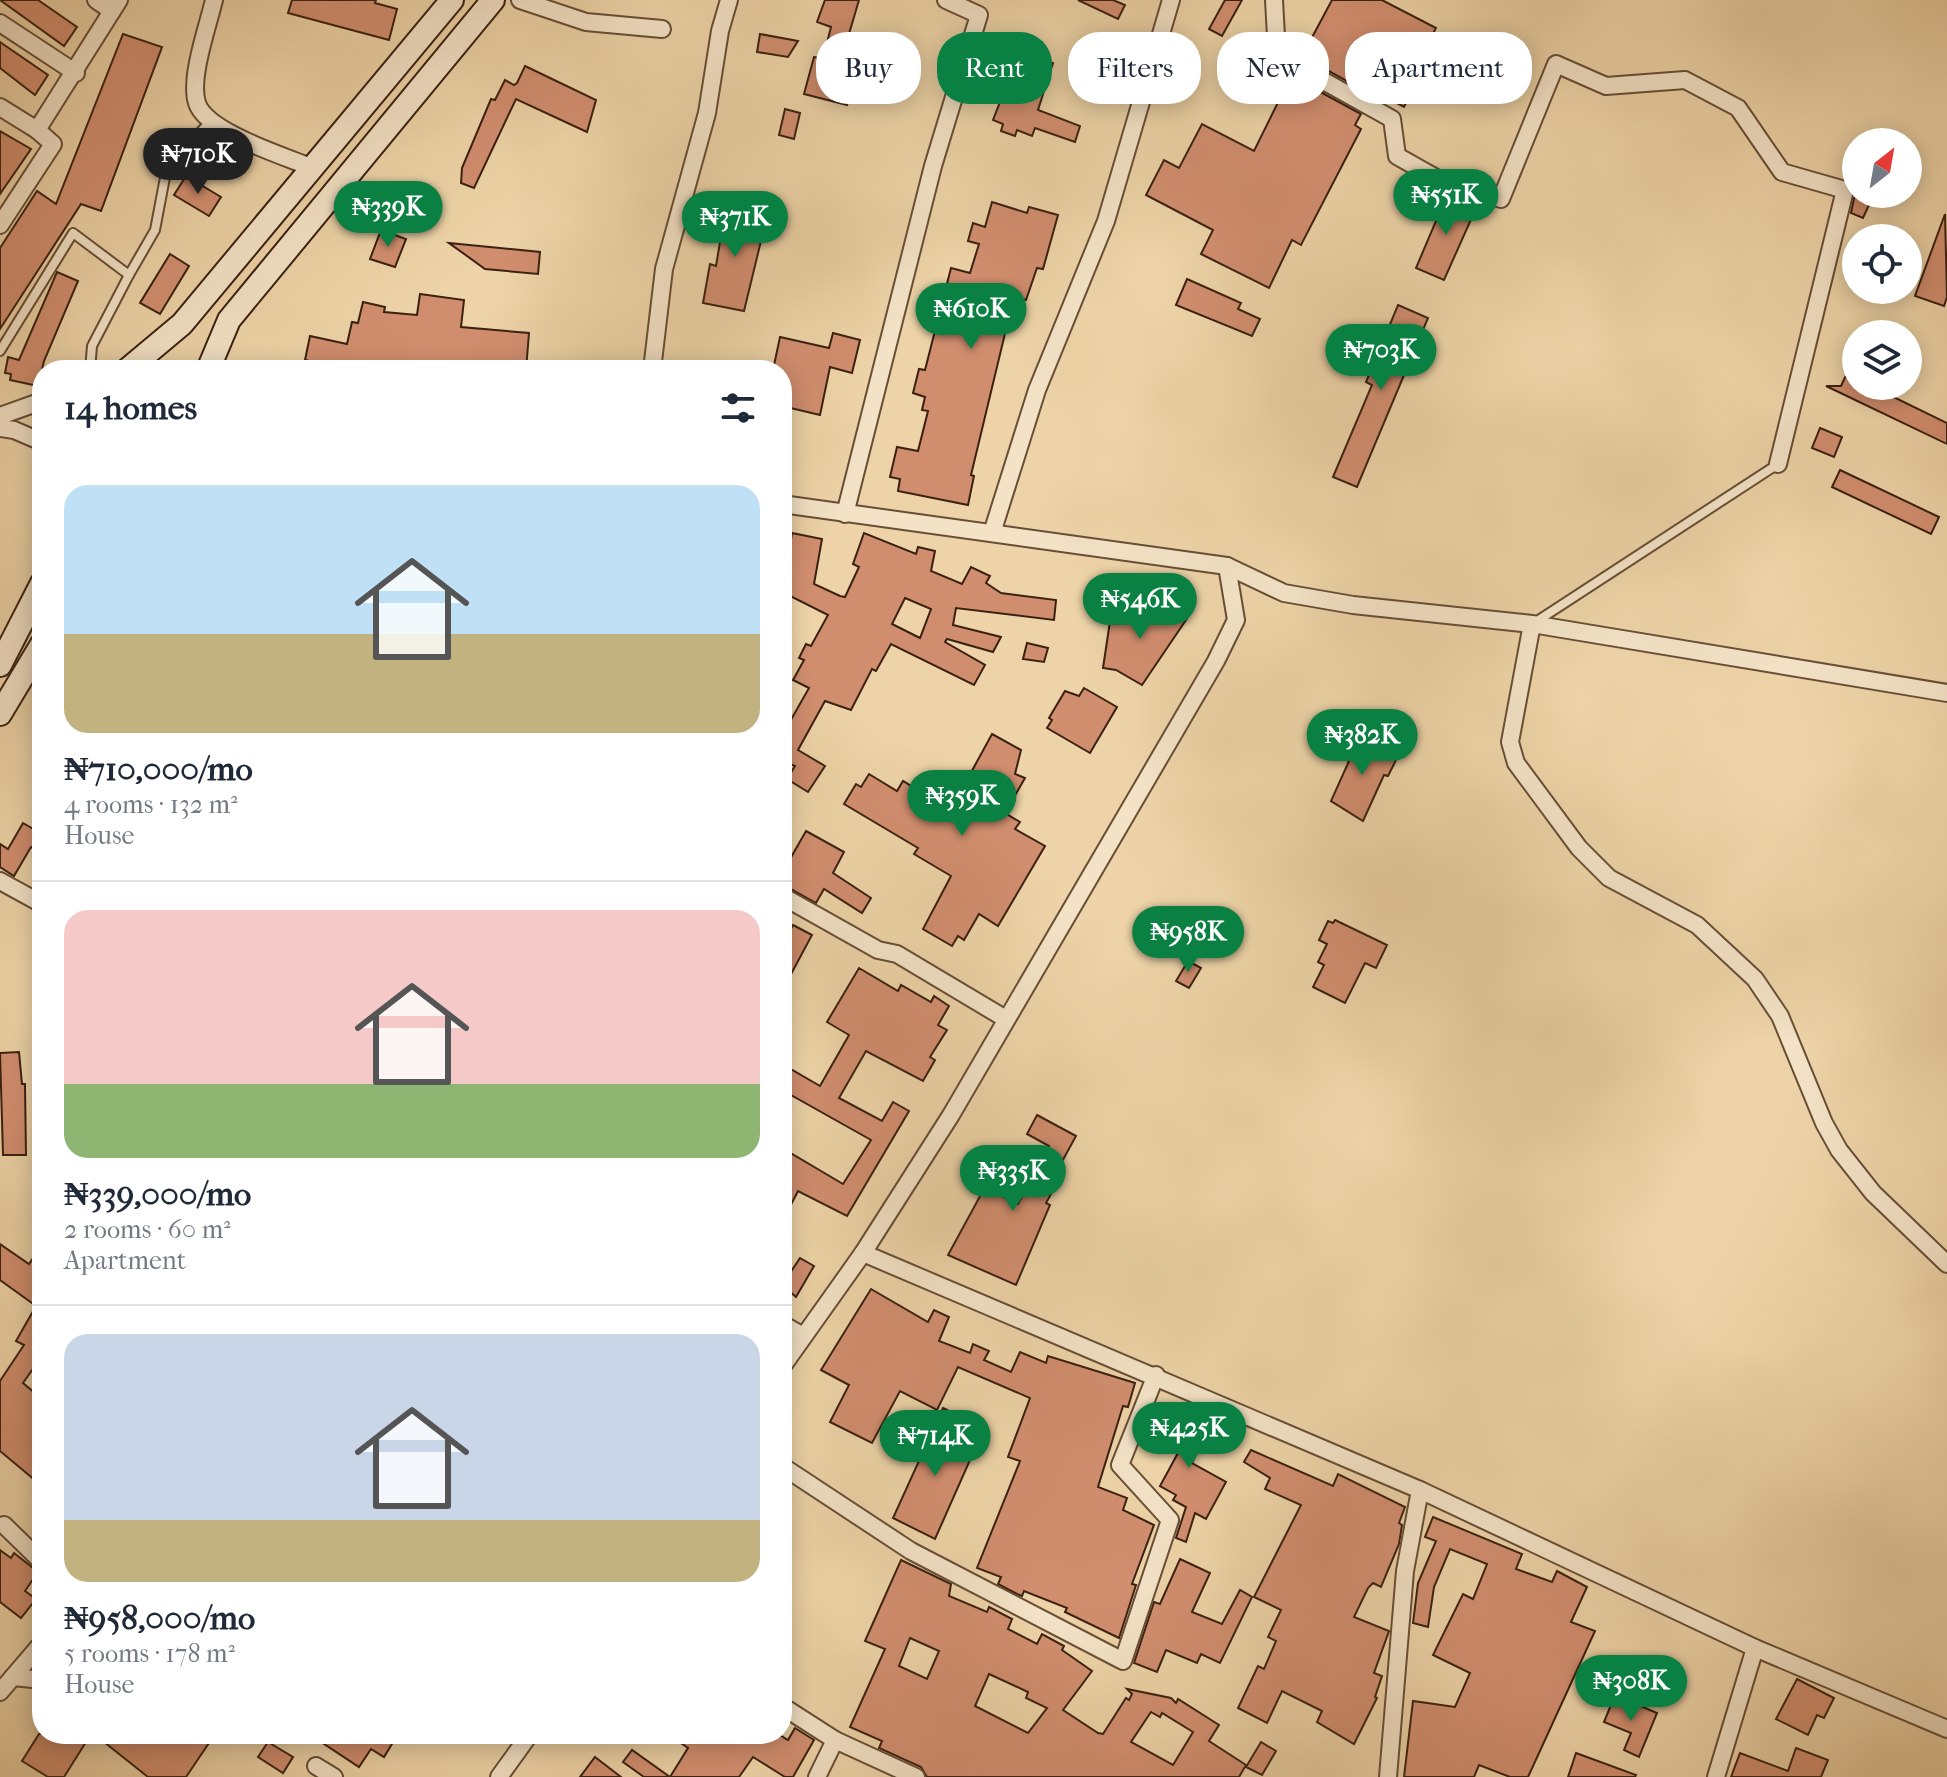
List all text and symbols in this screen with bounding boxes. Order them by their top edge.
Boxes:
chip: Buy [816,32,921,104]
chip: Rent [937,32,1052,104]
chip: Filters [1068,32,1201,104]
chip: New [1217,32,1329,104]
chip: Apartment [1345,32,1532,104]
pin: ₦710K [142,128,254,196]
north arrow [1842,128,1922,208]
map controls [1842,128,1922,400]
text: ₦710K [161,138,235,169]
pin: ₦551K [1390,169,1502,237]
text: ₦551K [1411,179,1481,210]
pin: ₦339K [332,181,444,249]
text: ₦339K [352,191,424,222]
pin: ₦371K [679,191,791,259]
text: ₦371K [700,201,770,232]
button: locate [1842,224,1922,304]
pin: ₦610K [915,283,1027,351]
text: ₦610K [933,293,1009,324]
button: layers [1842,320,1922,400]
pin: ₦703K [1325,324,1437,392]
text: ₦703K [1343,334,1419,365]
icon: filters [716,386,760,430]
text: 14 homes [64,388,197,428]
icon: home [340,537,484,681]
pin: ₦546K [1084,573,1196,641]
text: ₦546K [1101,583,1179,614]
pin: ₦382K [1306,709,1418,777]
text: ₦382K [1325,719,1399,750]
text: ₦710,000/mo [64,749,253,789]
pin: ₦359K [906,770,1018,838]
text: ₦359K [925,780,999,811]
text: 4 rooms · 132 m² [64,789,238,820]
text: House [64,820,134,851]
pin: ₦958K [1132,906,1244,974]
text: ₦958K [1150,916,1226,947]
icon: home [340,962,484,1106]
pin: ₦335K [957,1145,1069,1213]
text: ₦335K [978,1155,1048,1186]
text: ₦339,000/mo [64,1174,251,1214]
text: 2 rooms · 60 m² [64,1214,231,1245]
text: Apartment [64,1245,186,1276]
icon: home [340,1386,484,1530]
pin: ₦425K [1133,1402,1245,1470]
pin: ₦714K [879,1410,991,1478]
text: ₦425K [1150,1412,1228,1443]
text: ₦714K [898,1420,972,1451]
text: ₦958,000/mo [64,1598,255,1638]
text: 5 rooms · 178 m² [64,1638,235,1669]
pin: ₦308K [1575,1655,1687,1723]
text: ₦308K [1593,1665,1669,1696]
text: House [64,1669,134,1700]

